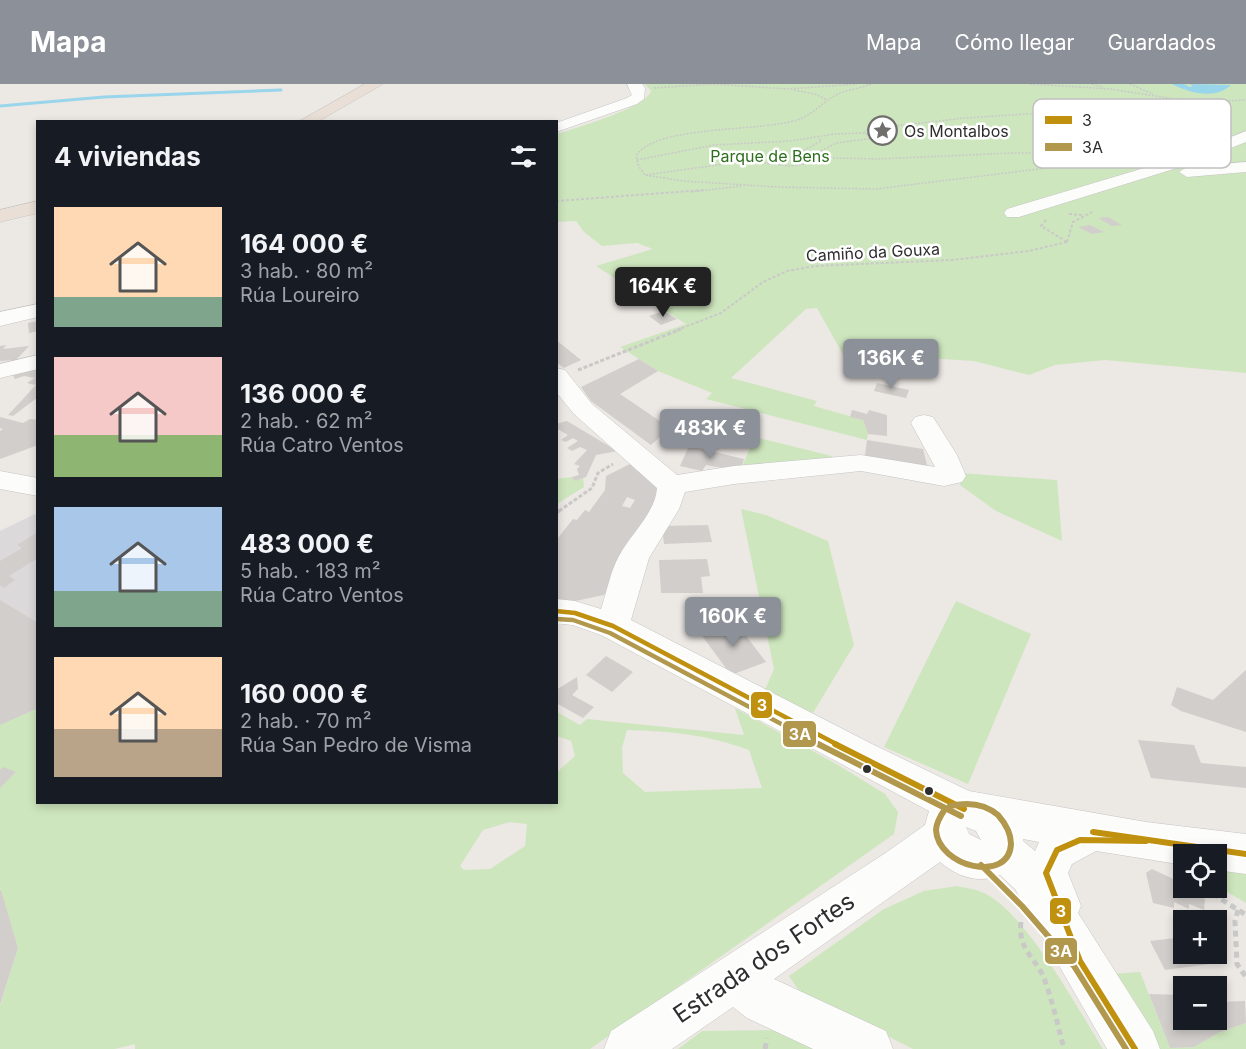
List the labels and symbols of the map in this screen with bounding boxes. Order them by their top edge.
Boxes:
legend [1033,99,1231,168]
text: 3 [1082,110,1092,130]
place icon: Os Montalbos [867,115,899,147]
place label: Os Montalbos [904,121,1009,141]
text: 3A [1082,137,1103,157]
park label: Parque de Bens [710,146,830,166]
street label: Camiño da Gouxa [806,239,940,265]
pin: 164K € [614,267,712,318]
pin: 136K € [842,339,940,390]
pin: 483K € [661,409,759,460]
pin: 160K € [684,597,782,648]
line badge: 3 [750,691,773,719]
text: 3 [757,695,767,715]
line badge: 3A [782,720,817,748]
text: 3A [789,724,811,744]
unlabelled marker [861,763,873,775]
unlabelled marker [923,785,935,797]
street label: Estrada dos Fortes [668,886,860,1029]
line badge: 3 [1049,897,1072,925]
text: 3 [1056,901,1066,921]
line badge: 3A [1044,937,1078,965]
text: 3A [1050,941,1072,961]

